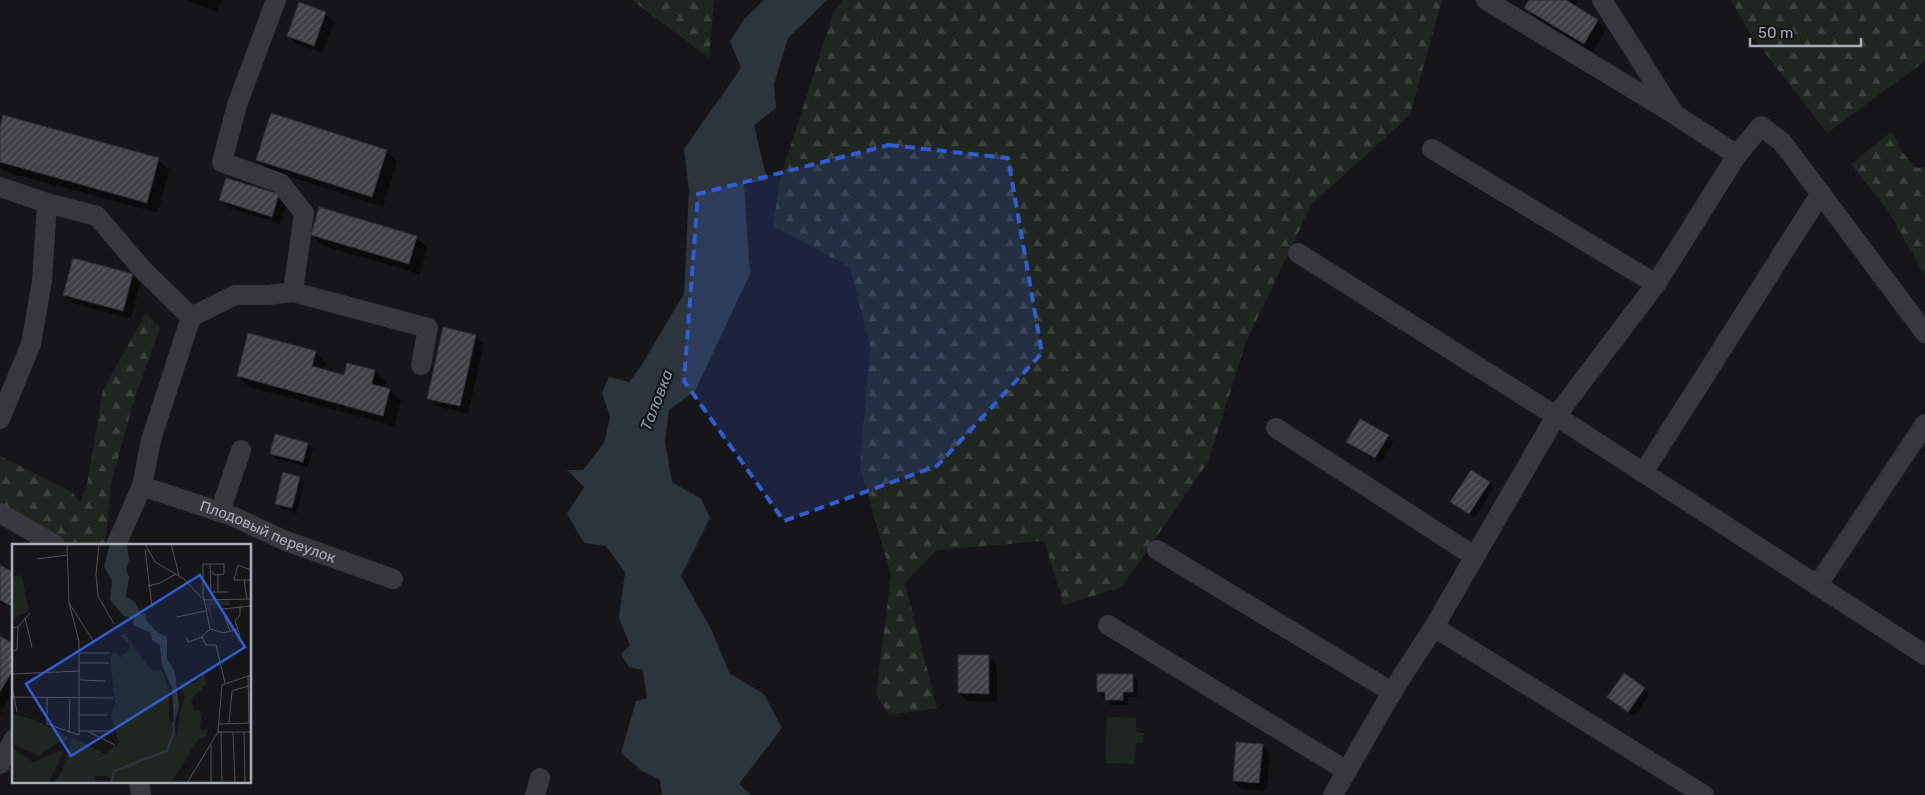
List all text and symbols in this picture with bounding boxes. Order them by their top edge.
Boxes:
scale bar [1750,15,1861,47]
text: 50 m [1758,24,1793,42]
water label: Таловка [636,367,677,433]
street label: Плодовый переулок [197,497,338,567]
inset map [12,544,251,782]

